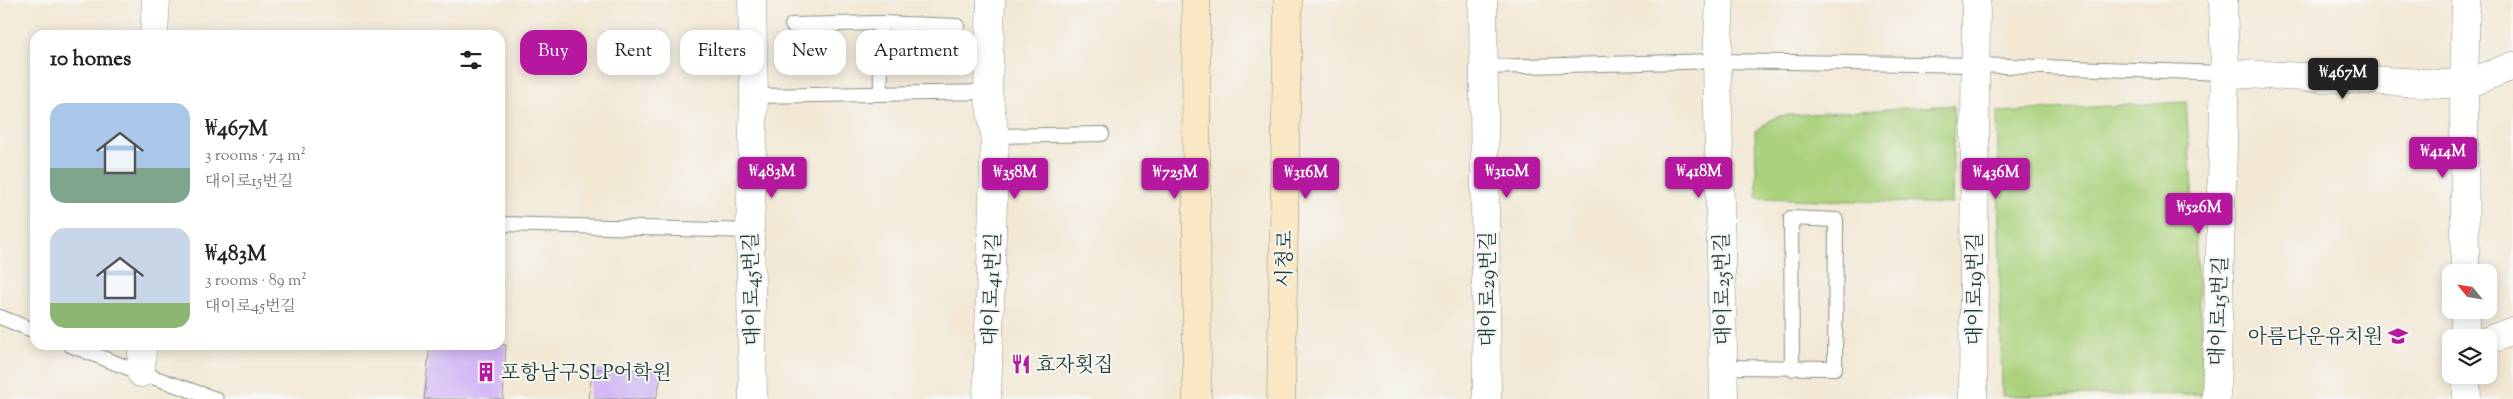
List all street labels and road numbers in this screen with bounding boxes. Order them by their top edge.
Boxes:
street label: 시청로 [1271,230,1302,288]
street label: 대이로29번길 [1475,231,1504,347]
street label: 대이로45번길 [738,232,769,346]
street label: 대이로41번길 [977,232,1010,346]
street label: 대이로25번길 [1709,232,1740,346]
street label: 대이로19번길 [1962,233,1991,345]
street label: 대이로15번길 [2204,255,2237,367]

